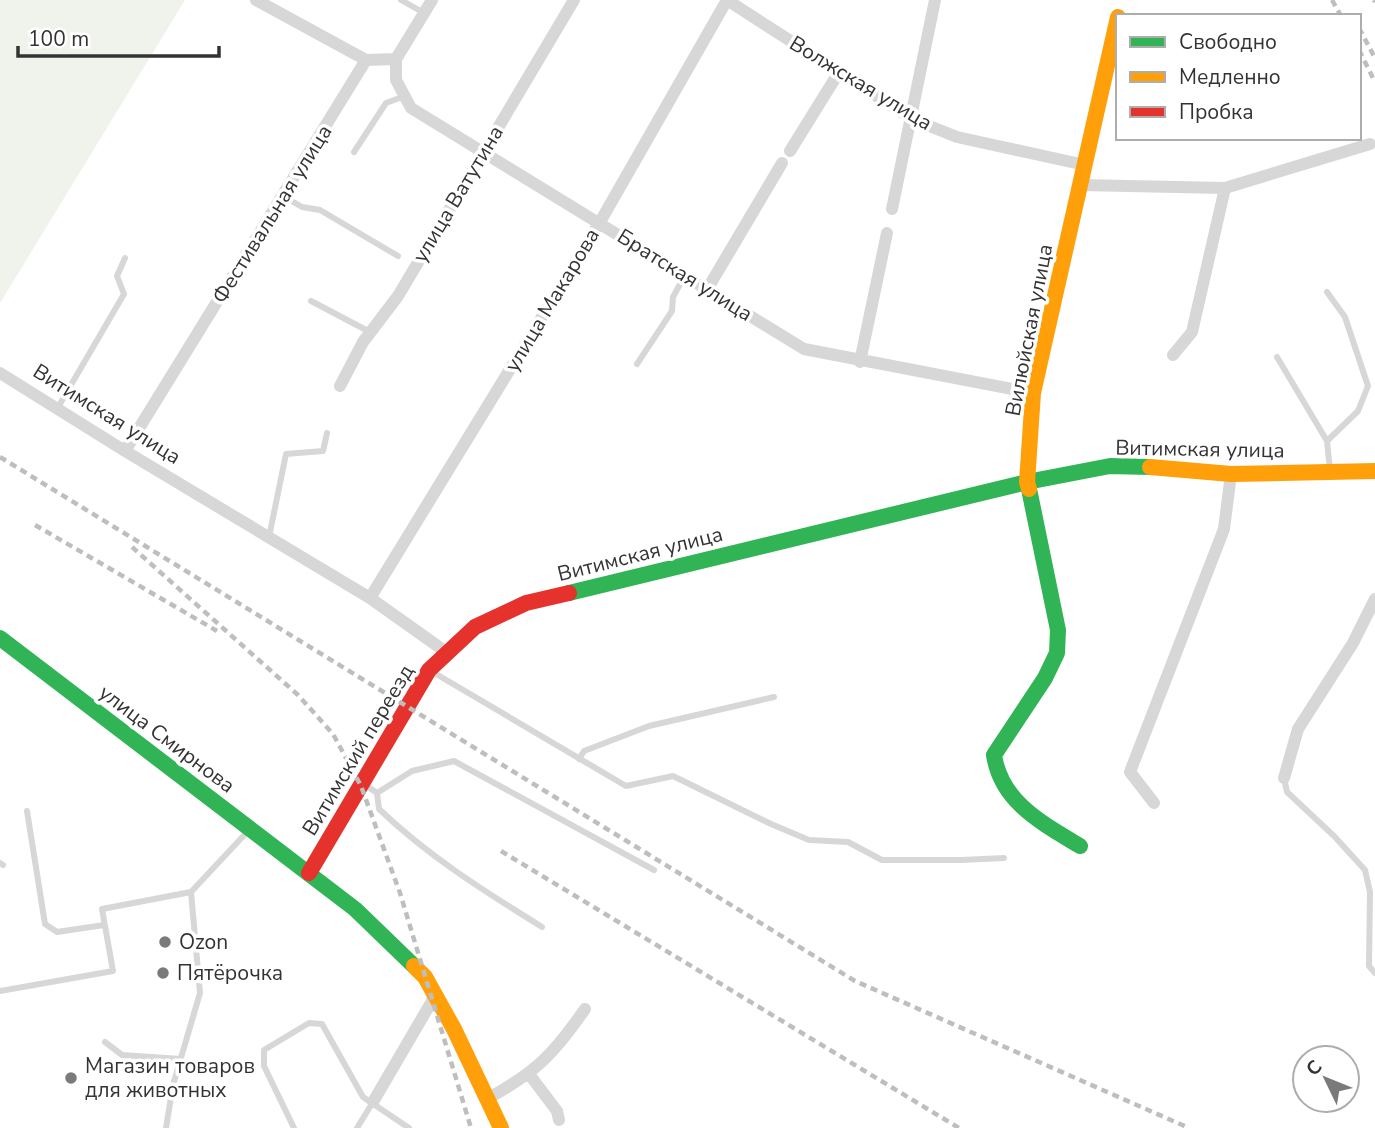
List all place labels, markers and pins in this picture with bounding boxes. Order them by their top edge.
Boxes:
place label: Ozon [179,928,228,956]
marker: Ozon [157,934,173,950]
place label: Пятёрочка [177,959,283,987]
marker: Пятёрочка [155,965,171,981]
place label: Магазин товаров для животных [85,1052,255,1104]
marker: Магазин товаров для животных [63,1070,79,1086]

